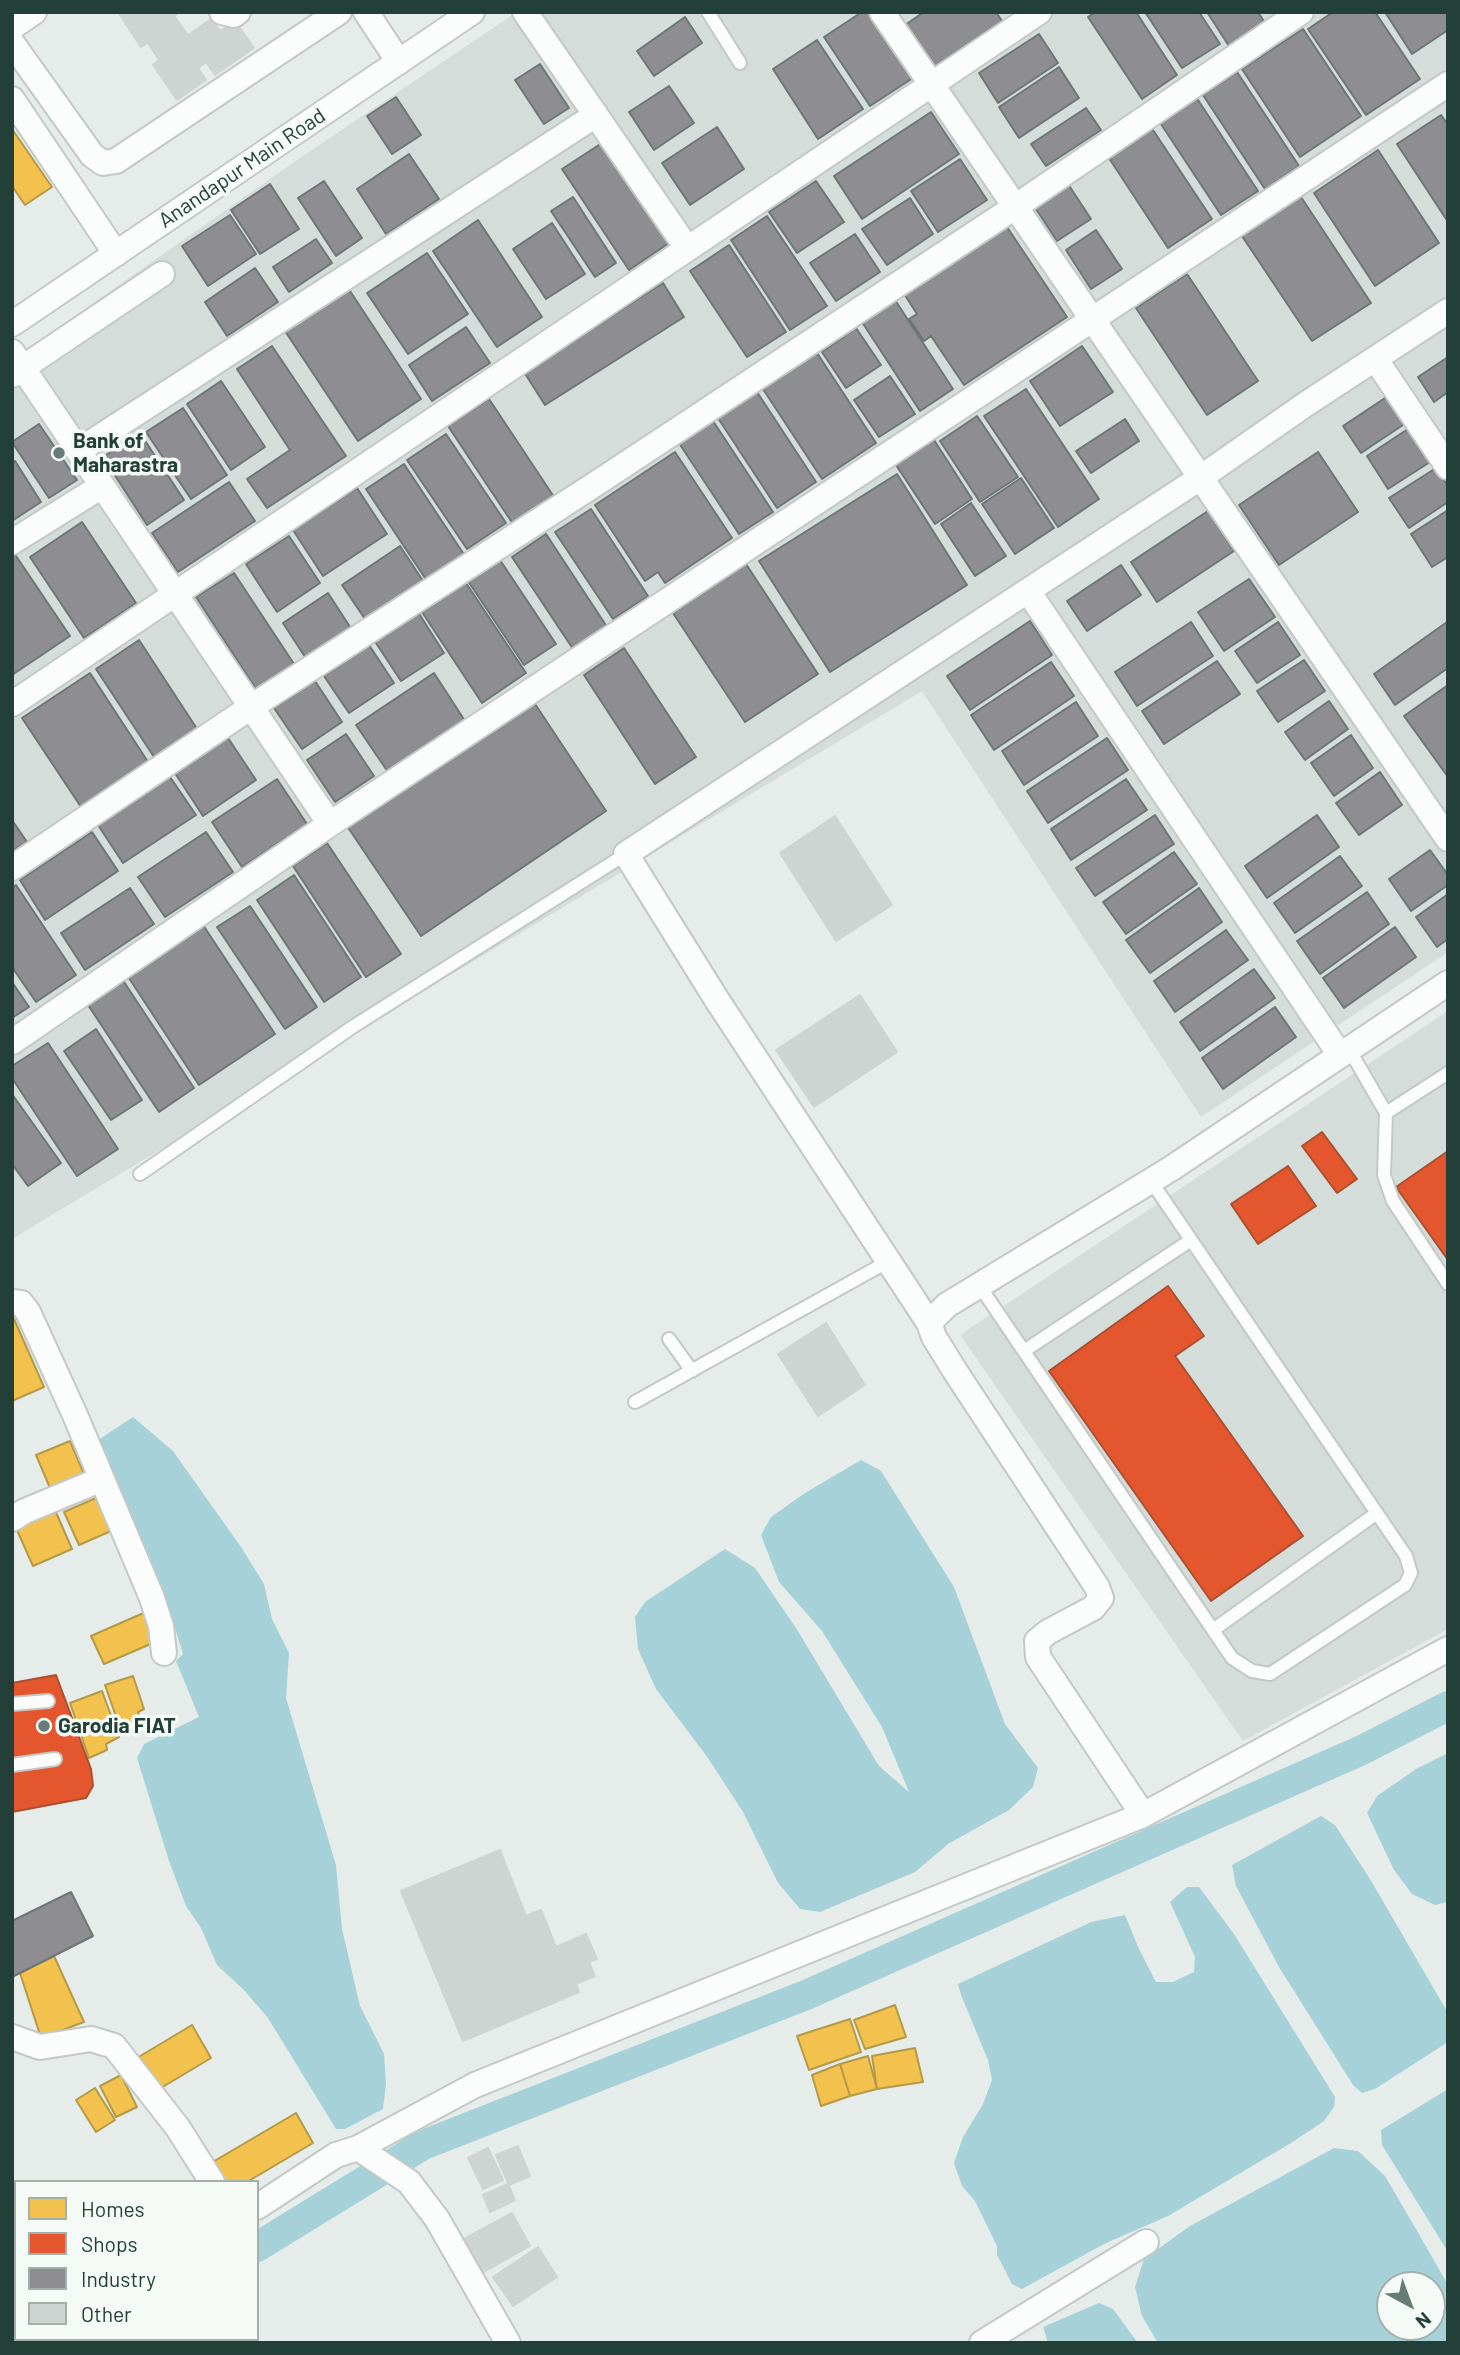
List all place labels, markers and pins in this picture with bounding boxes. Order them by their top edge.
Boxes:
place label: Bank of Maharastra [73,428,178,478]
marker: Bank of Maharastra [51,445,67,461]
place label: Garodia FIAT [58,1713,176,1739]
marker: Garodia FIAT [36,1718,52,1734]

